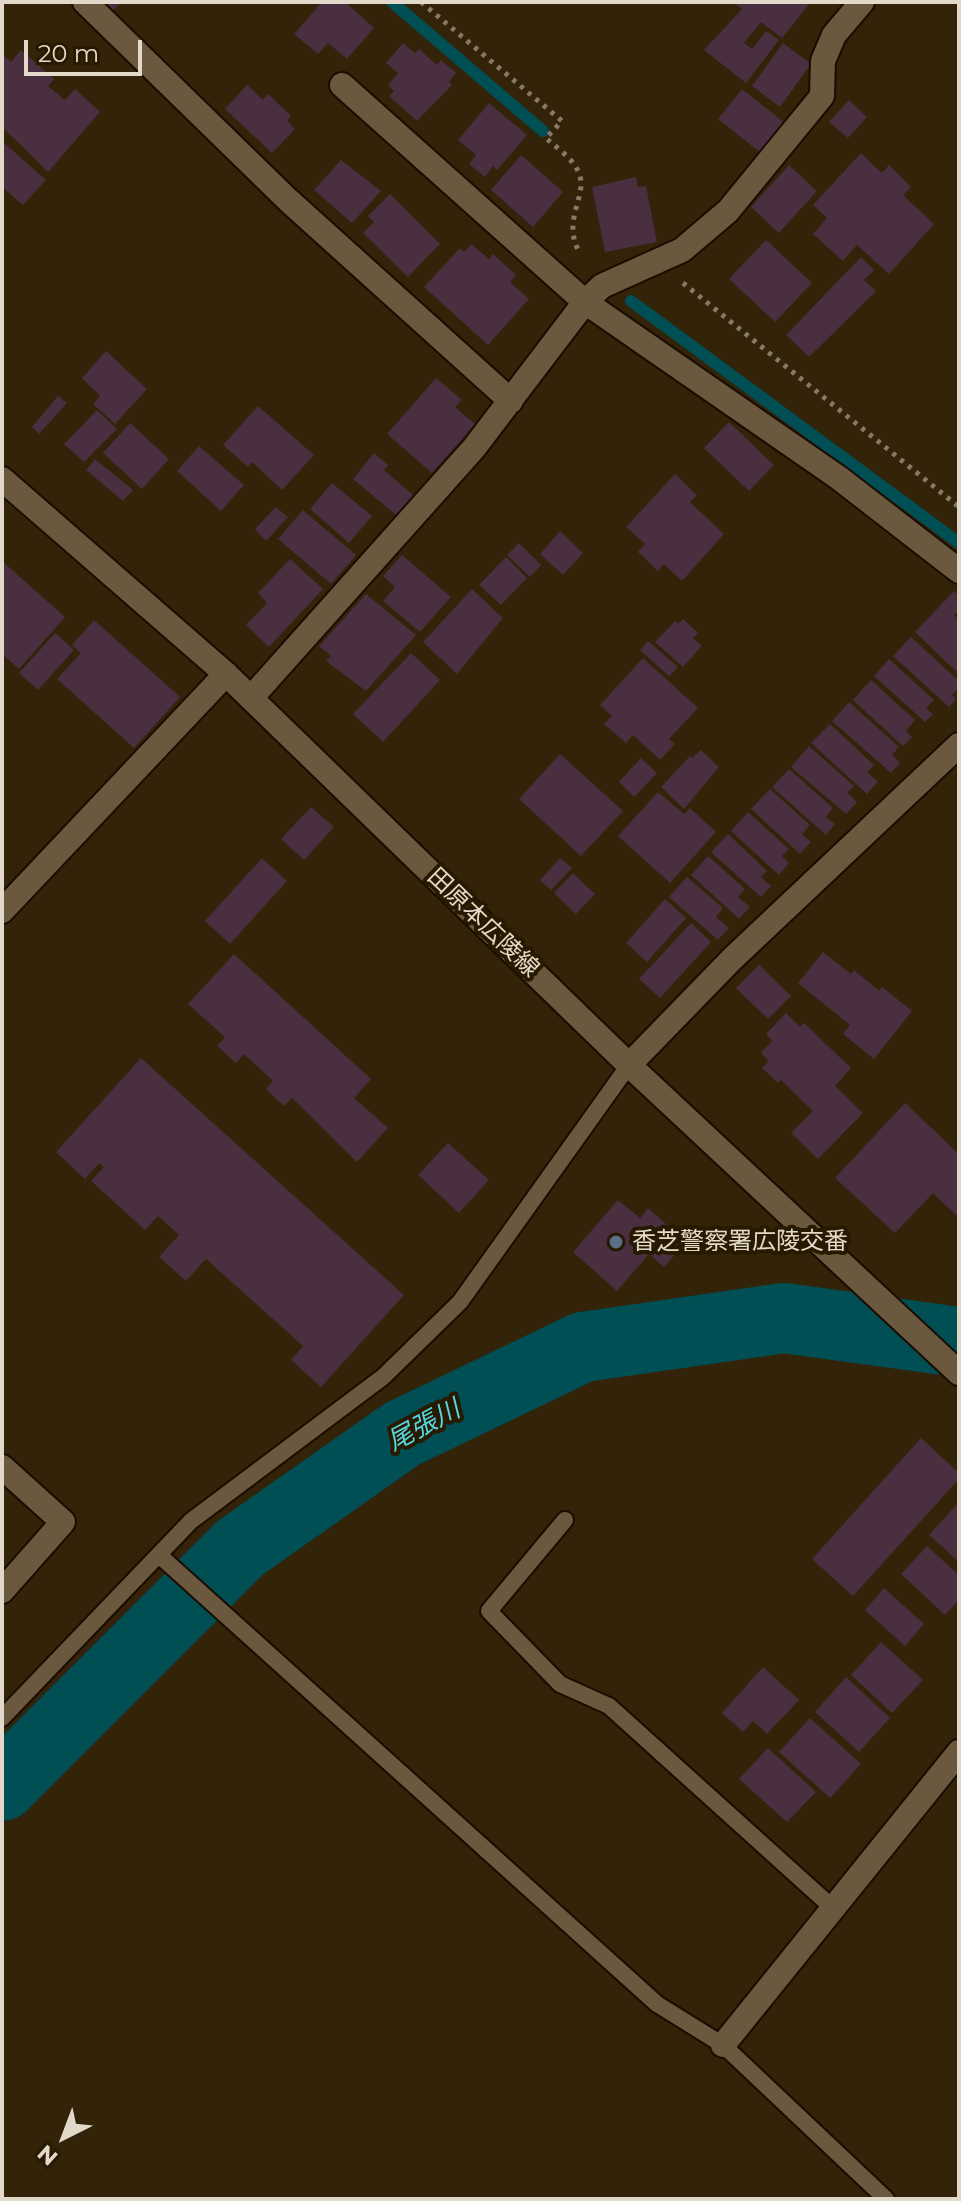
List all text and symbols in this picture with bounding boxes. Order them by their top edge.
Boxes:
scale bar [28,24,146,74]
text: 20 m [38,39,99,68]
street label: 田原本広陵線 [421,863,545,983]
place label: 香芝警察署広陵交番 [632,1228,848,1256]
marker: 香芝警察署広陵交番 [607,1233,625,1251]
water label: 尾張川 [382,1394,466,1458]
north arrow [24,2097,104,2177]
text: N [32,2139,63,2171]

